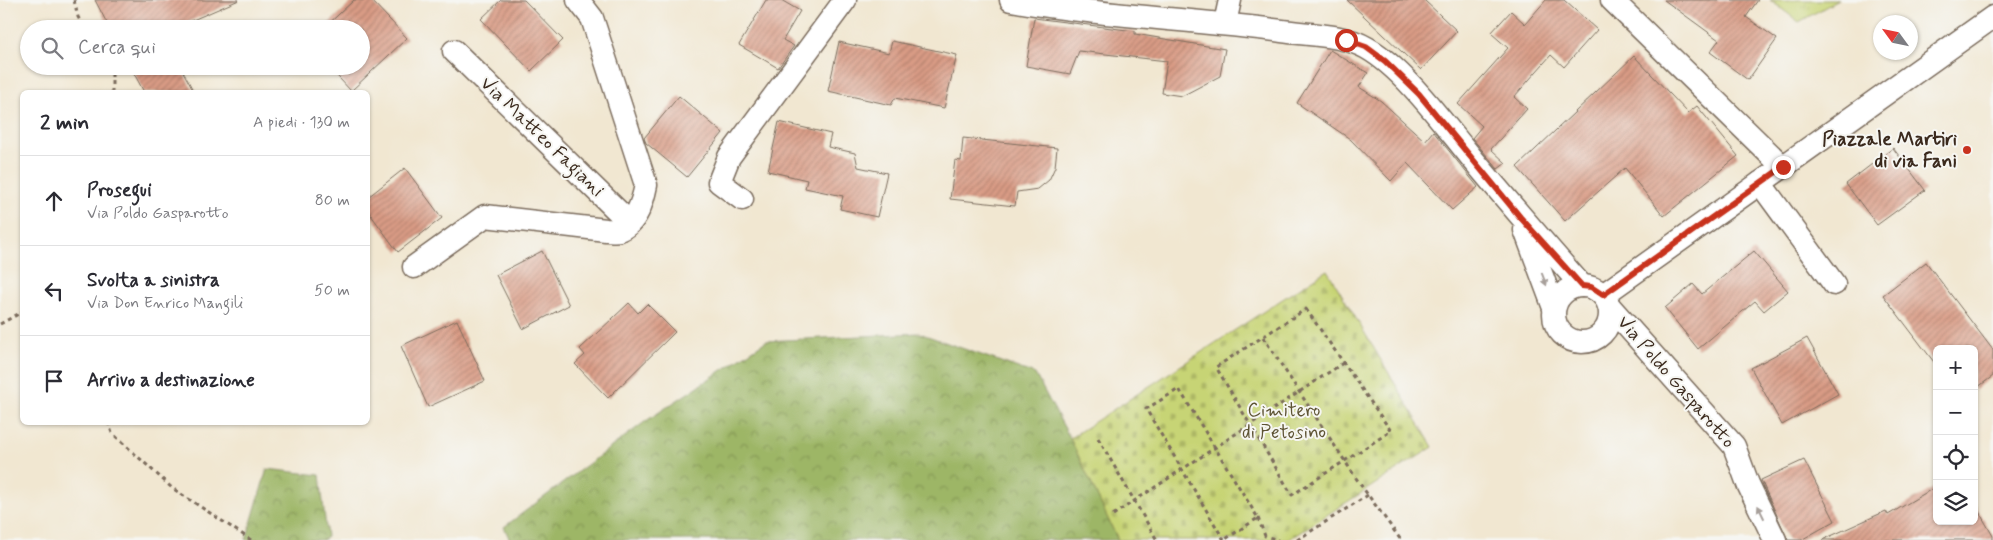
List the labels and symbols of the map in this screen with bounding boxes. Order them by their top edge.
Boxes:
north arrow [1873,15,1918,60]
route start [1335,29,1358,52]
street label: Via Matteo Fagiani [473,71,609,205]
place label: Piazzale Martiri di via Fani [1822,127,1957,174]
marker: Piazzale Martiri di via Fani [1961,144,1973,156]
route end [1772,156,1795,179]
one-way arrow [1541,271,1548,286]
street label: Via Poldo Gasparotto [1611,310,1741,454]
park label: Cimitero di Petosino [1242,398,1326,445]
one-way arrow [1757,505,1765,519]

